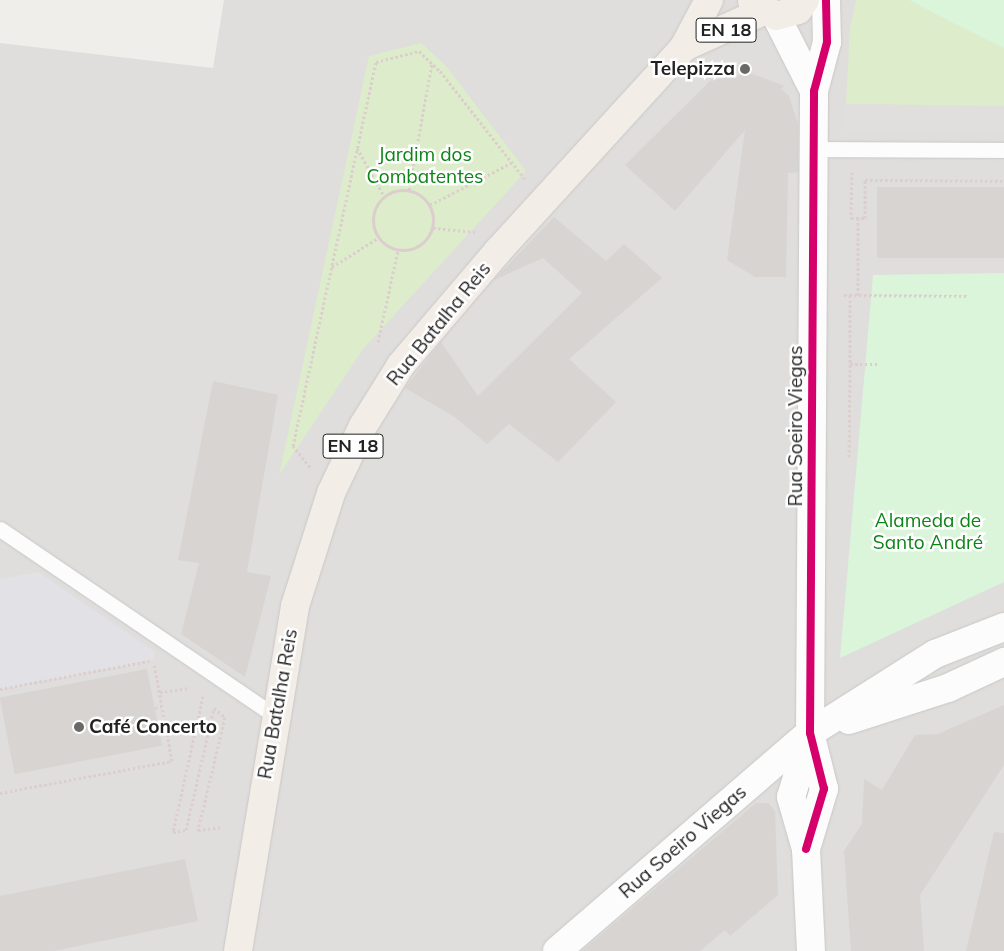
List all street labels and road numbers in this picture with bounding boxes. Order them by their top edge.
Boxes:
road number: EN 18 [695,14,757,46]
street label: Rua Batalha Reis [382,258,496,390]
street label: Rua Soeiro Viegas [785,346,807,506]
road number: EN 18 [322,431,384,462]
street label: Rua Batalha Reis [254,627,302,781]
street label: Rua Soeiro Viegas [615,781,751,903]

